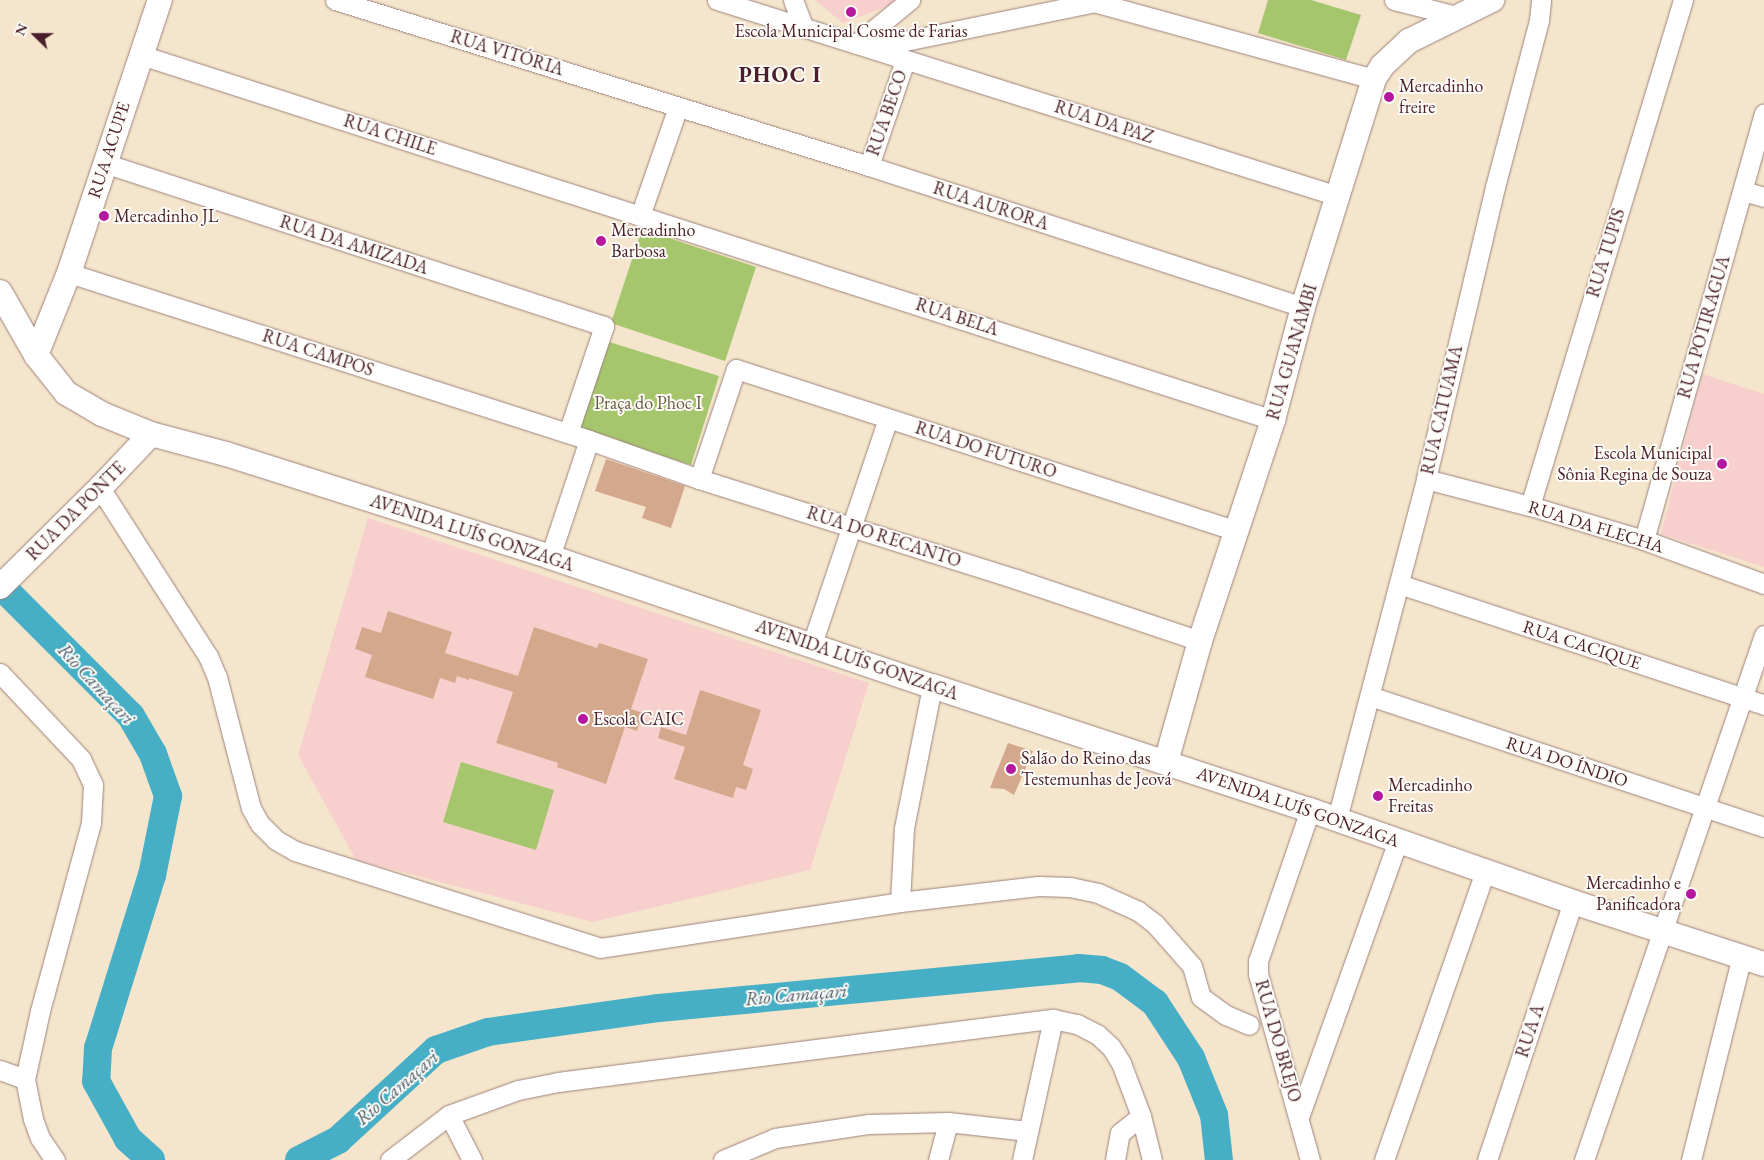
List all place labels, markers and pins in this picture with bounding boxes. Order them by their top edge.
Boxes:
marker: Escola Municipal Cosme de Farias [845,6,857,18]
place label: Escola Municipal Cosme de Farias [734,20,968,42]
place label: Mercadinho freire [1399,76,1483,118]
marker: Mercadinho freire [1383,91,1395,103]
place label: Mercadinho JL [114,205,219,227]
marker: Mercadinho JL [98,210,110,222]
place label: Mercadinho Barbosa [611,220,695,262]
marker: Mercadinho Barbosa [595,235,607,247]
place label: Escola Municipal Sônia Regina de Souza [1557,443,1712,486]
marker: Escola Municipal Sônia Regina de Souza [1716,458,1728,470]
place label: Escola CAIC [593,708,684,730]
marker: Escola CAIC [577,713,589,725]
place label: Salão do Reino das Testemunhas de Jeová [1021,748,1172,791]
marker: Salão do Reino das Testemunhas de Jeová [1005,763,1017,775]
place label: Mercadinho Freitas [1388,775,1472,818]
marker: Mercadinho Freitas [1372,790,1384,802]
place label: Mercadinho e Panificadora [1586,873,1681,916]
marker: Mercadinho e Panificadora [1685,888,1697,900]

